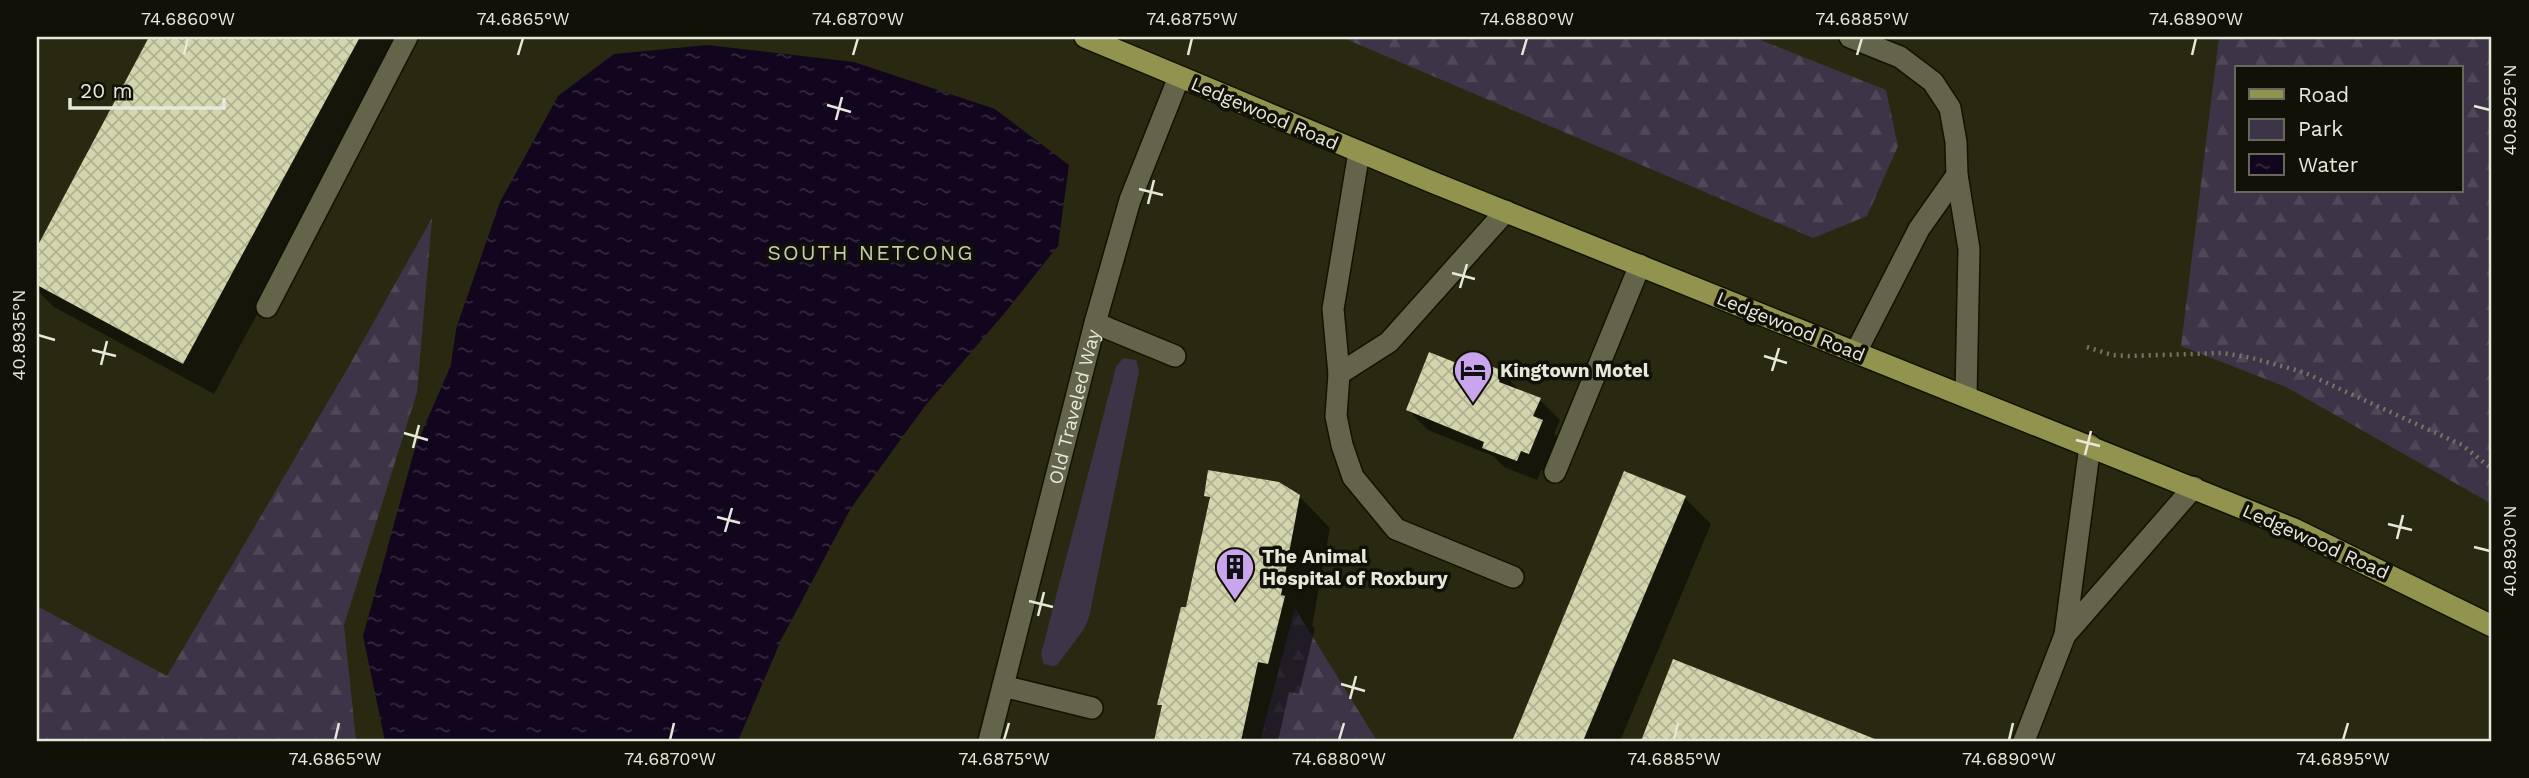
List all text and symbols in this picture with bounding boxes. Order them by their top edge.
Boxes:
text: 74.6860°W [141,8,235,29]
text: 74.6865°W [476,8,570,29]
text: 74.6870°W [812,8,904,29]
text: 74.6875°W [1146,8,1238,29]
text: 74.6880°W [1480,8,1574,29]
text: 74.6885°W [1815,8,1909,29]
text: 74.6890°W [2149,8,2243,29]
text: 40.8925°N [2499,64,2520,156]
scale bar [70,66,224,110]
legend [2235,66,2462,192]
street label: Ledgewood Road [1188,72,1342,155]
text: 20 m [80,78,132,103]
text: Road [2298,82,2349,107]
text: Park [2298,116,2343,141]
text: Water [2298,152,2359,177]
district label: SOUTH NETCONG [767,240,975,265]
street label: Ledgewood Road [1713,286,1868,367]
text: 40.8935°N [8,290,29,380]
street label: Old Traveled Way [1044,327,1105,487]
hotel icon: Kingtown Motel [1452,349,1494,404]
place label: Kingtown Motel [1500,359,1650,382]
street label: Ledgewood Road [2239,499,2393,584]
text: 40.8930°N [2499,505,2520,597]
place label: The Animal Hospital of Roxbury [1262,545,1448,590]
building icon: The Animal Hospital of Roxbury [1214,546,1256,601]
text: 74.6865°W [288,748,382,769]
text: 74.6870°W [624,748,716,769]
text: 74.6875°W [958,748,1050,769]
text: 74.6880°W [1292,748,1386,769]
text: 74.6885°W [1627,748,1721,769]
text: 74.6890°W [1962,748,2056,769]
text: 74.6895°W [2296,748,2390,769]

